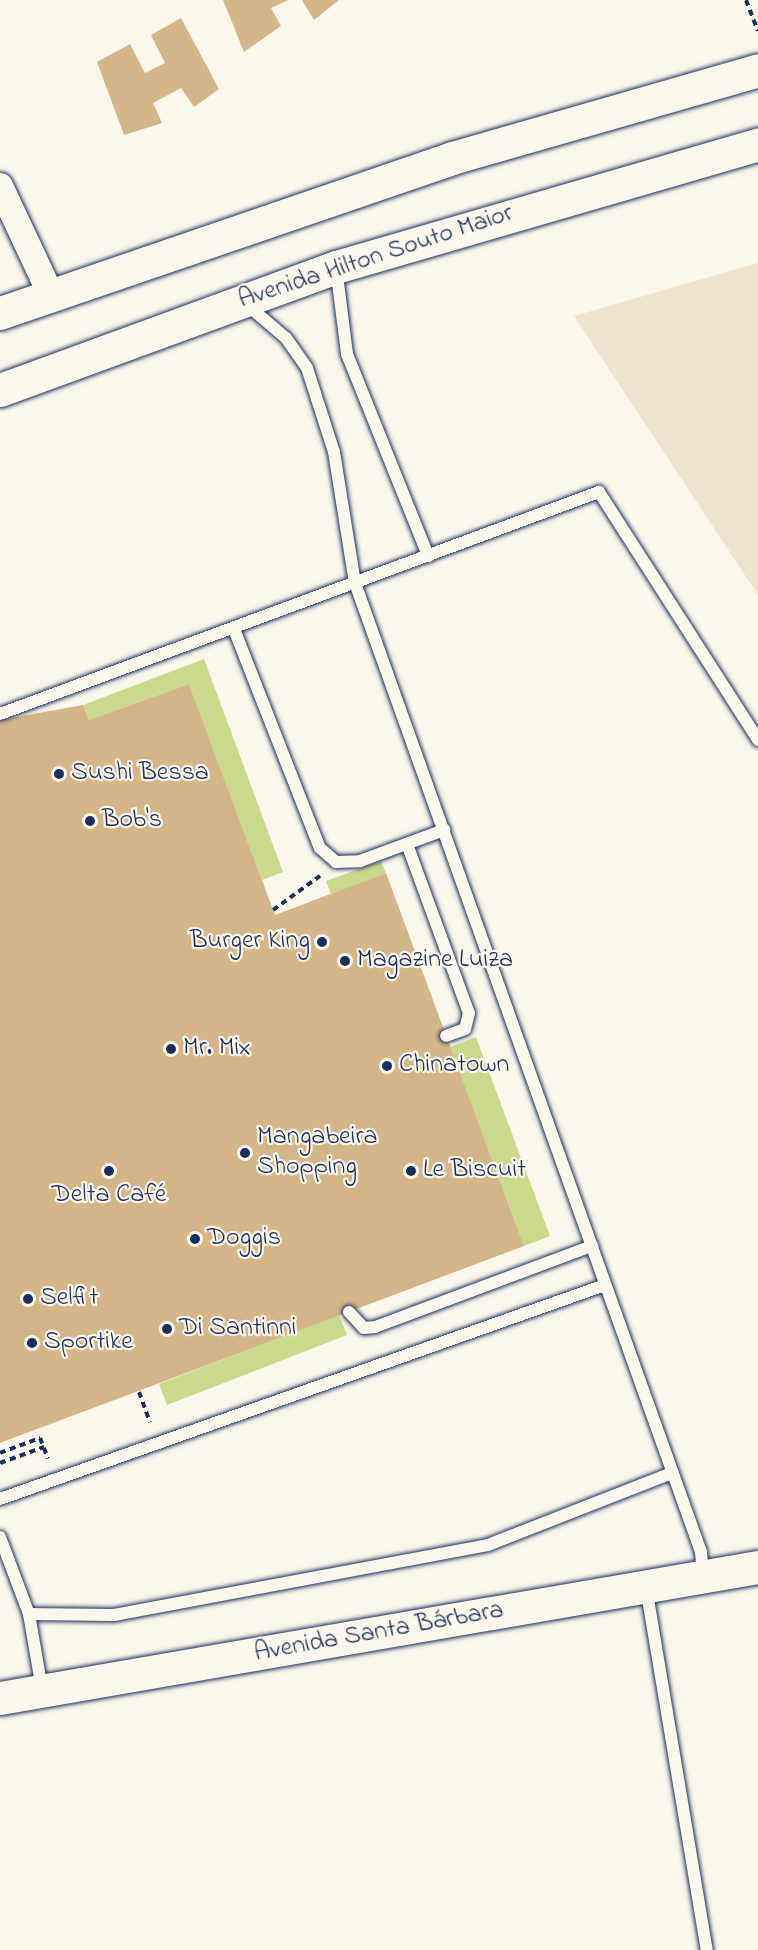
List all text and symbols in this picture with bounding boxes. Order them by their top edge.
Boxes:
street label: Avenida Hilton Souto Maior [235,199,517,317]
place label: Sushi Bessa [71,758,209,790]
marker: Sushi Bessa [52,767,66,781]
place label: Bob's [102,805,162,837]
marker: Bob's [83,814,97,828]
place label: Burger King [190,926,310,958]
marker: Burger King [315,935,329,949]
place label: Magazine Luiza [357,945,513,977]
marker: Magazine Luiza [338,954,352,968]
place label: Mr. Mix [183,1033,251,1065]
marker: Mr. Mix [164,1042,178,1056]
place label: Chinatown [399,1050,509,1082]
marker: Chinatown [380,1059,394,1073]
place label: Mangabeira Shopping [257,1122,378,1184]
marker: Mangabeira Shopping [238,1146,252,1160]
place label: Le Biscuit [423,1155,526,1187]
marker: Delta Café [102,1164,116,1178]
marker: Le Biscuit [404,1164,418,1178]
place label: Delta Café [52,1180,166,1212]
place label: Doggis [207,1223,281,1255]
marker: Doggis [188,1232,202,1246]
place label: Selfit [40,1283,98,1315]
marker: Selfit [21,1292,35,1306]
place label: Di Santinni [179,1313,297,1345]
marker: Di Santinni [160,1322,174,1336]
place label: Sportike [44,1327,133,1359]
marker: Sportike [25,1336,39,1350]
street label: Avenida Santa Bárbara [252,1596,506,1670]

